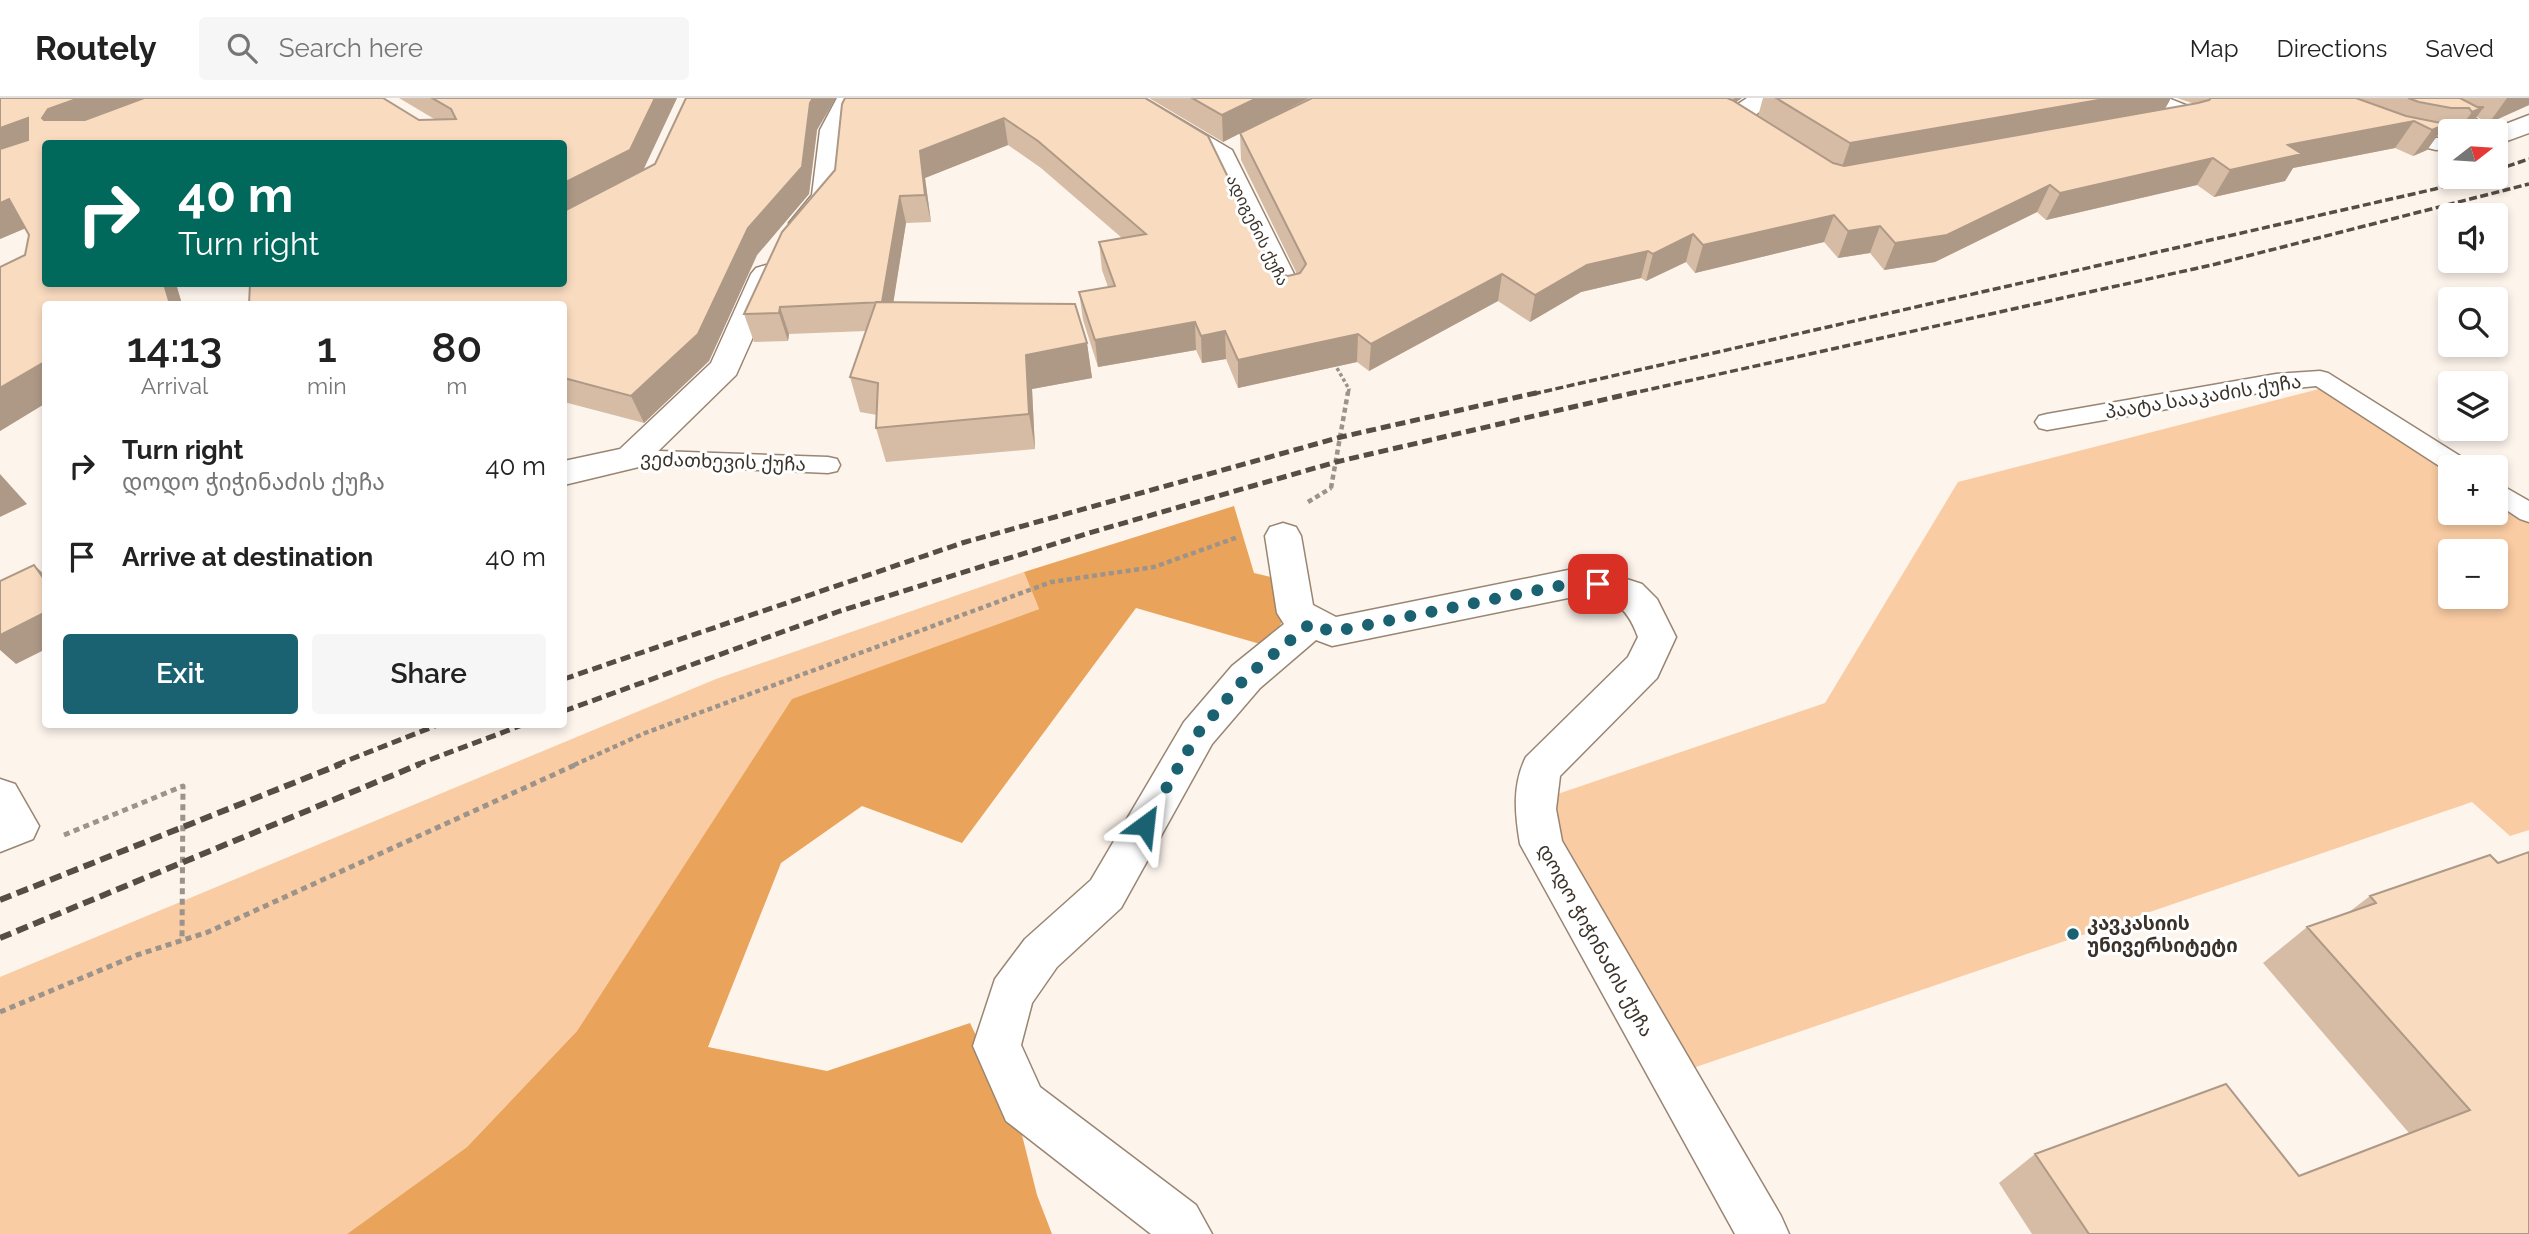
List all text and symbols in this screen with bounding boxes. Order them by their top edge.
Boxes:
search box [199,17,689,80]
text: Routely [35,29,157,68]
icon: search [223,29,261,67]
text: Search here [279,33,423,63]
text: Map [2190,34,2239,63]
text: Directions [2277,34,2387,63]
text: Saved [2425,34,2494,63]
north arrow [2438,119,2508,189]
map controls [2438,119,2508,609]
text: 40 m [178,166,293,223]
icon: right [63,168,154,259]
street label: ადიგენის ქუჩა [1222,172,1293,289]
button: sound [2438,203,2508,273]
text: Turn right [178,225,319,262]
button: search [2438,287,2508,357]
text: 14:13 [127,323,222,372]
text: 1 [317,323,337,372]
text: 80 [431,323,482,372]
street label: პაატა სააკაძის ქუჩა [2103,370,2303,423]
button: layers [2438,371,2508,441]
text: Arrival [141,372,208,399]
text: min [307,372,347,399]
text: m [446,372,467,399]
text: Turn right [122,435,243,465]
icon: right [63,447,101,485]
street label: ვეძათხევის ქუჩა [640,447,806,476]
text: 40 m [485,451,546,481]
button: + [2438,455,2508,525]
text: დოდო ჭიჭინაძის ქუჩა [122,468,385,495]
icon: arrive [63,538,101,576]
button: − [2438,539,2508,609]
text: Arrive at destination [122,542,373,572]
text: 40 m [485,542,546,572]
pin [1568,554,1628,614]
icon: arrive [1579,565,1617,603]
button: Exit [63,634,298,714]
button: Share [312,634,546,714]
position arrow [1108,788,1182,862]
street label: დოდო ჭიჭინაძის ქუჩა [1532,840,1658,1041]
place label: კავკასიის უნივერსიტეტი [2087,912,2238,957]
marker: კავკასიის უნივერსიტეტი [2065,926,2081,942]

